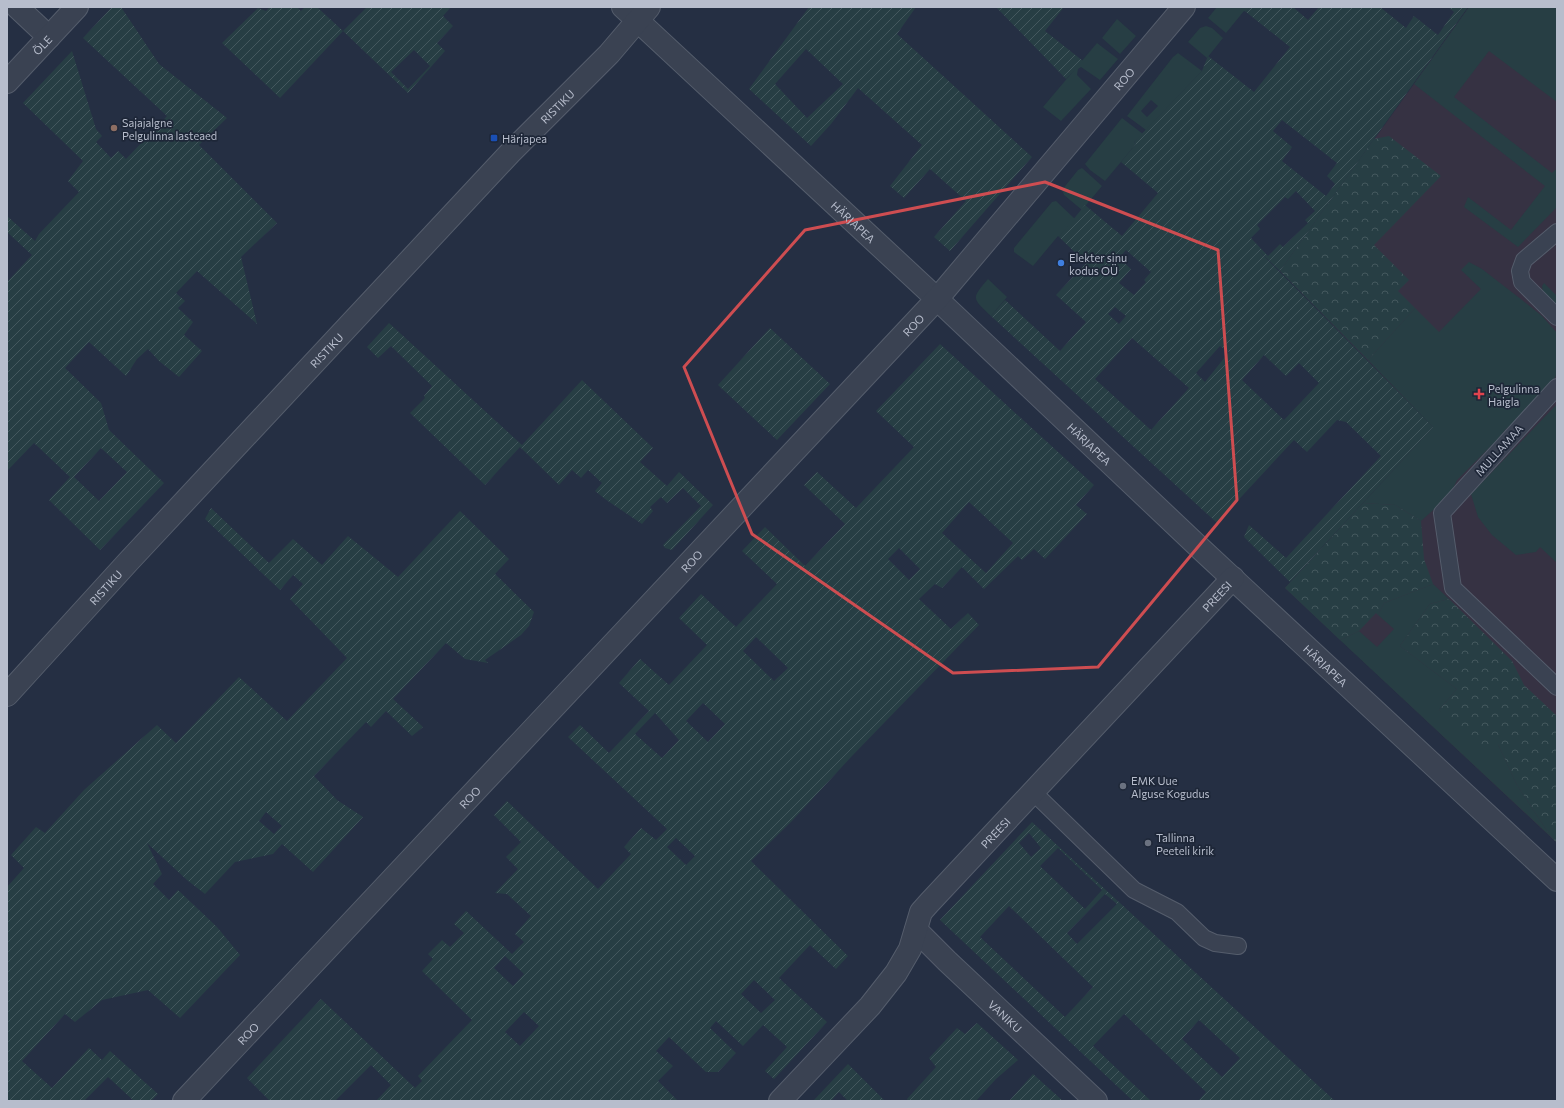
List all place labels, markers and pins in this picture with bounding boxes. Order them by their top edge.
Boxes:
place label: Sajajalgne Pelgulinna lasteaed [122,116,217,142]
marker: Sajajalgne Pelgulinna lasteaed [109,123,119,133]
place label: Härjapea [502,132,547,145]
marker: Härjapea [489,133,499,143]
place label: Elekter sinu kodus OÜ [1069,251,1127,277]
marker: Elekter sinu kodus OÜ [1056,258,1066,268]
place label: Pelgulinna Haigla [1488,382,1539,408]
marker: Pelgulinna Haigla [1473,388,1485,400]
place label: EMK Uue Alguse Kogudus [1131,774,1210,800]
marker: EMK Uue Alguse Kogudus [1118,781,1128,791]
place label: Tallinna Peeteli kirik [1156,831,1214,857]
marker: Tallinna Peeteli kirik [1143,838,1153,848]

